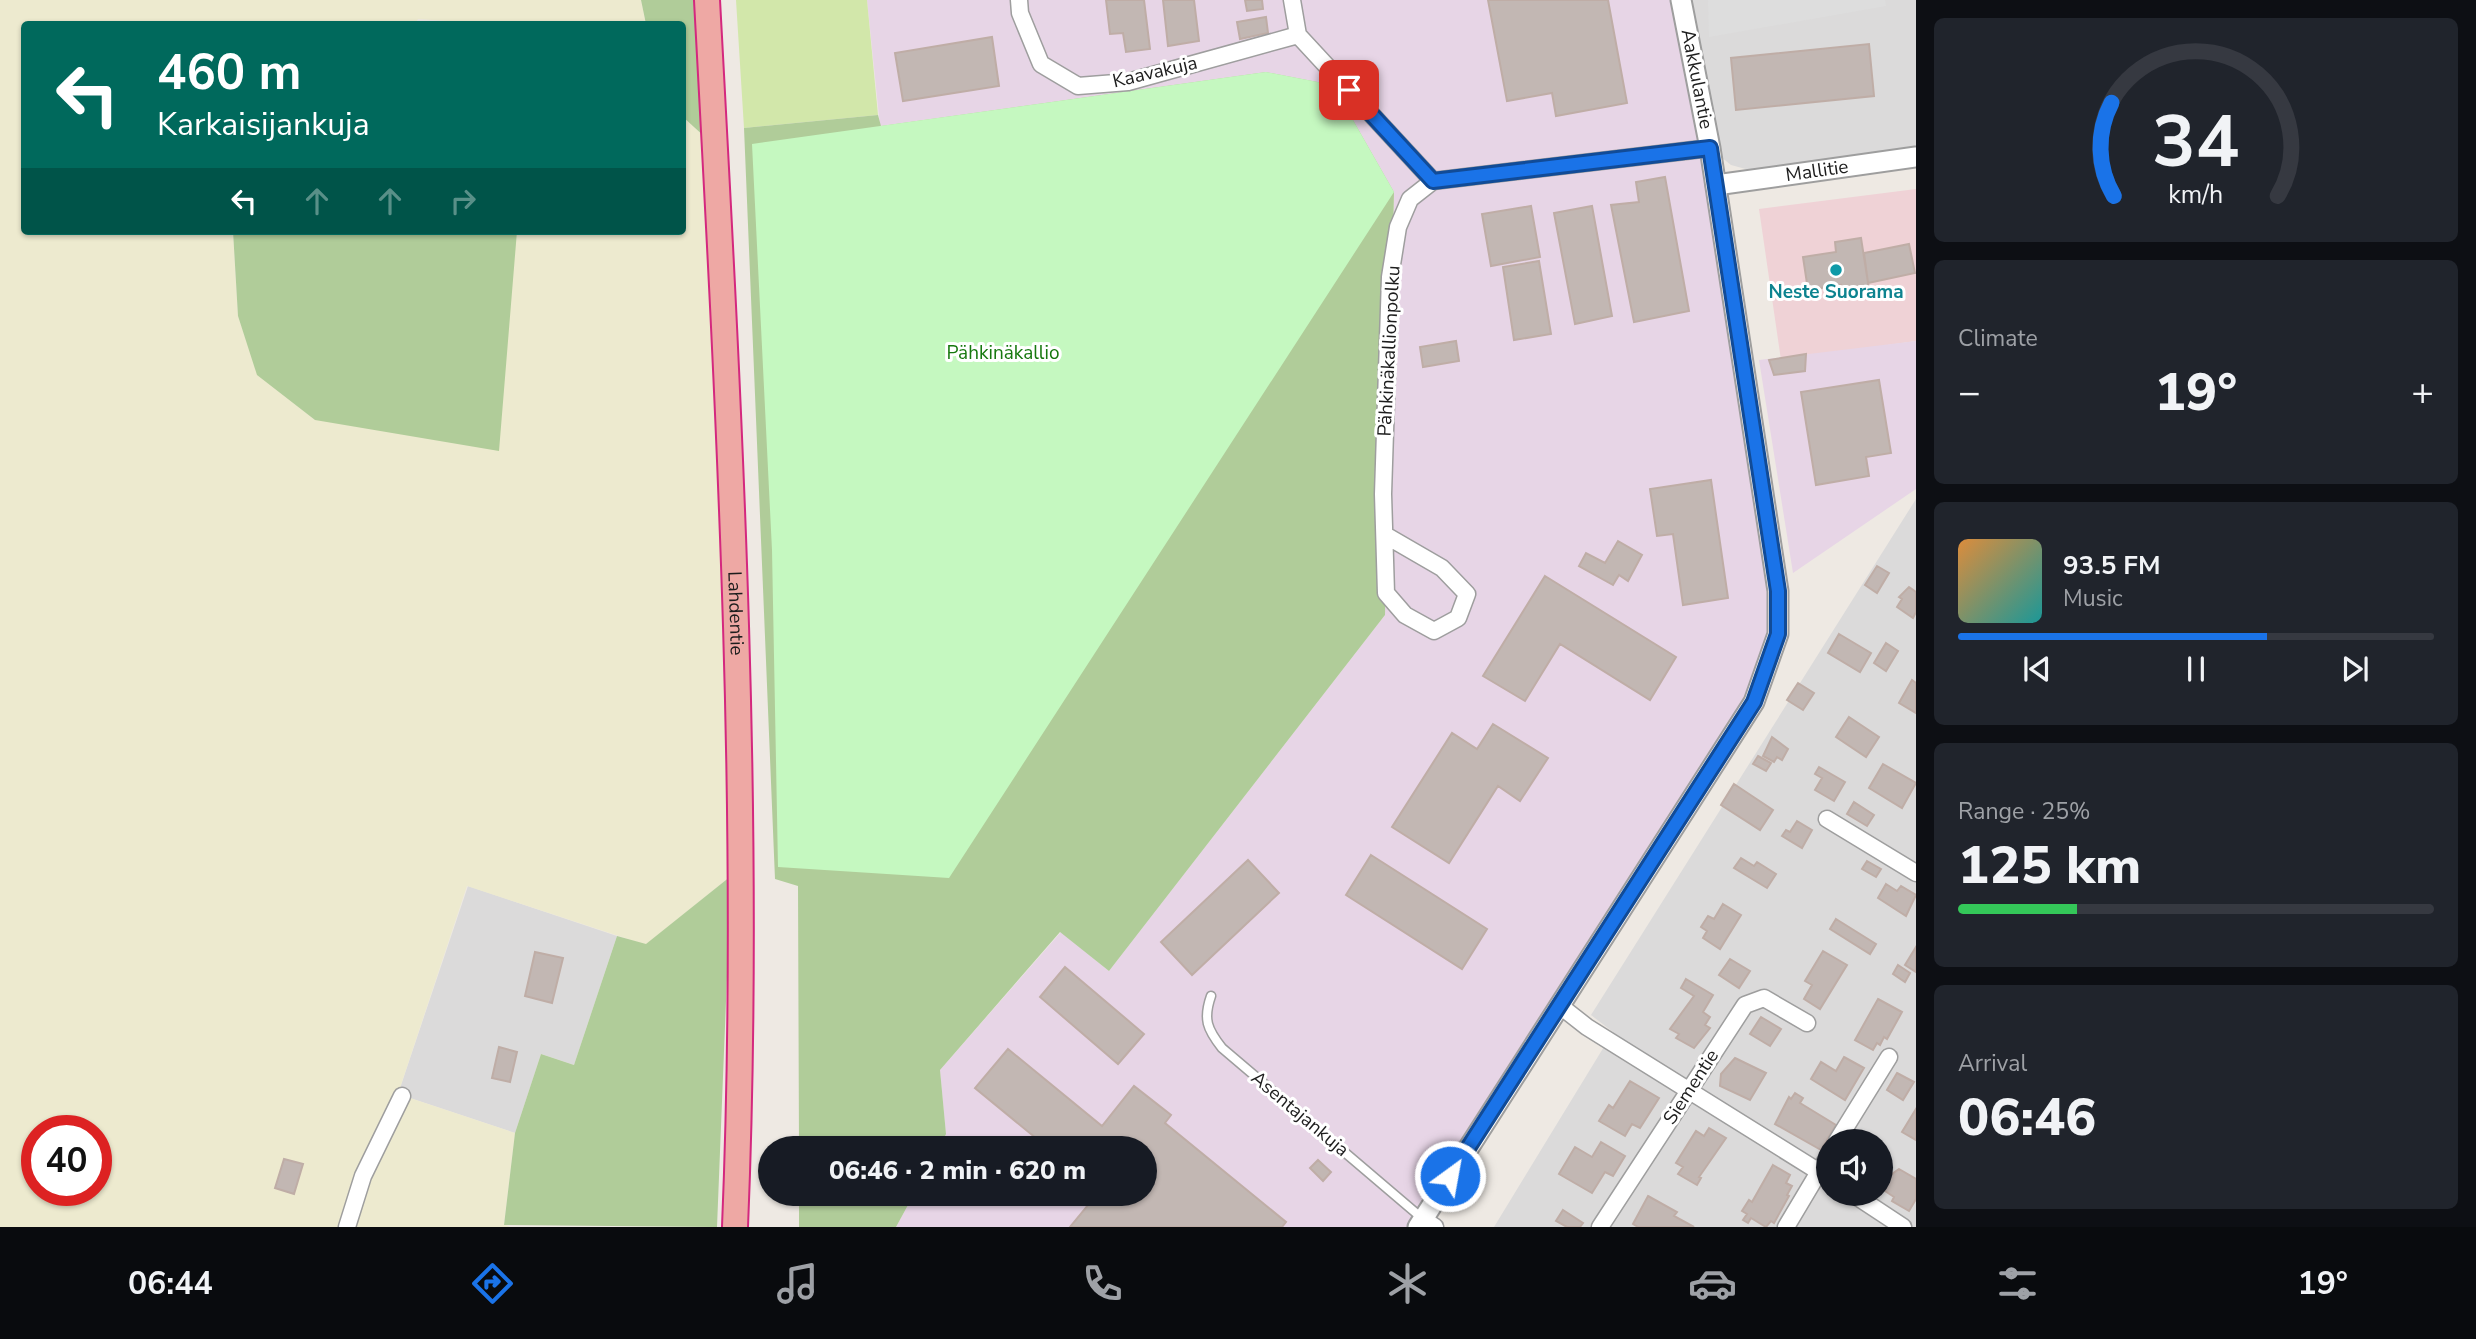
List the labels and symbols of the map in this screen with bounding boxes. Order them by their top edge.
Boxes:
street label: Aakkulantie [1675,27,1719,131]
street label: Kaavakuja [1110,50,1200,94]
pin [1319,60,1379,120]
street label: Mallitie [1784,154,1850,188]
marker: Neste Suorama [1828,262,1844,278]
street label: Pähkinäkallionpolku [1372,265,1406,437]
place label: Neste Suorama [1768,279,1904,305]
park label: Pähkinäkallio [947,340,1059,366]
street label: Lahdentie [721,571,750,656]
street label: Siementie [1657,1044,1725,1130]
street label: Asentajankuja [1245,1065,1355,1163]
speed limit sign: 40 [21,1115,112,1206]
position arrow [1413,1139,1487,1213]

